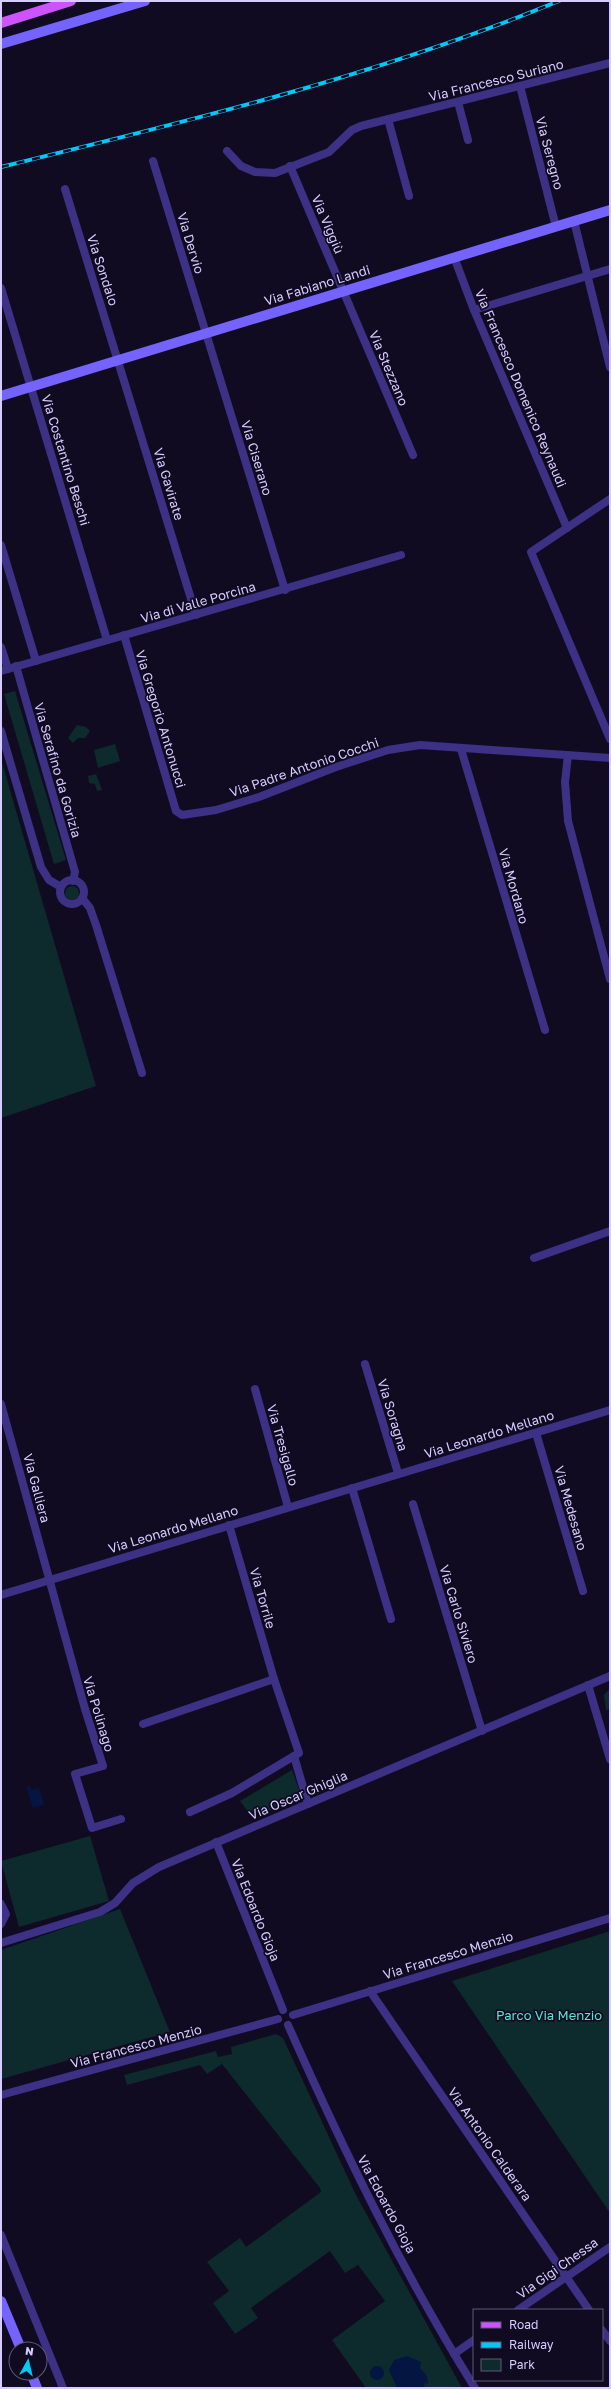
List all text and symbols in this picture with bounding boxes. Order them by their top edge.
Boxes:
street label: Via Francesco Suriano [427,55,565,104]
street label: Via Seregno [533,115,567,191]
street label: Via Viggiù [308,192,348,256]
street label: Via Dervio [174,210,208,276]
street label: Via Sondalo [84,232,122,308]
street label: Via Fabiano Landi [262,261,372,309]
street label: Via Francesco Domenico Reynaudi [472,286,570,490]
street label: Via Stezzano [366,328,412,408]
street label: Via Costantino Beschi [38,393,94,527]
street label: Via Ciserano [238,419,276,498]
street label: Via Gavirate [150,446,188,522]
street label: Via di Valle Porcina [139,578,257,626]
street label: Via Gregorio Antonucci [132,648,190,790]
street label: Via Serafino da Gorizia [31,701,85,839]
street label: Via Padre Antonio Cocchi [227,734,381,800]
street label: Via Mordano [496,846,532,926]
street label: Via Soragna [374,1377,412,1453]
street label: Via Tresigallo [264,1402,302,1488]
street label: Via Leonardo Mellano [422,1407,556,1461]
street label: Via Galliera [20,1452,54,1524]
street label: Via Medesano [551,1464,591,1552]
street label: Via Leonardo Mellano [106,1502,240,1556]
street label: Via Carlo Siviero [436,1563,482,1665]
street label: Via Torrile [247,1566,279,1630]
street label: Via Polinago [80,1674,118,1754]
street label: Via Oscar Ghiglia [246,1767,350,1823]
street label: Via Edoardo Gioja [228,1856,284,1964]
street label: Via Francesco Menzio [381,1928,515,1982]
park label: Parco Via Menzio [496,2007,602,2023]
street label: Via Francesco Menzio [69,2021,203,2071]
street label: Via Antonio Calderara [445,2084,535,2204]
street label: Via Edoardo Gioja [354,2152,420,2256]
street label: Via Gigi Chessa [513,2234,601,2302]
legend [473,2309,603,2381]
text: Road [509,2317,538,2332]
text: Railway [509,2337,554,2352]
north arrow [8,2341,48,2381]
text: N [24,2344,35,2358]
text: Park [509,2357,535,2372]

